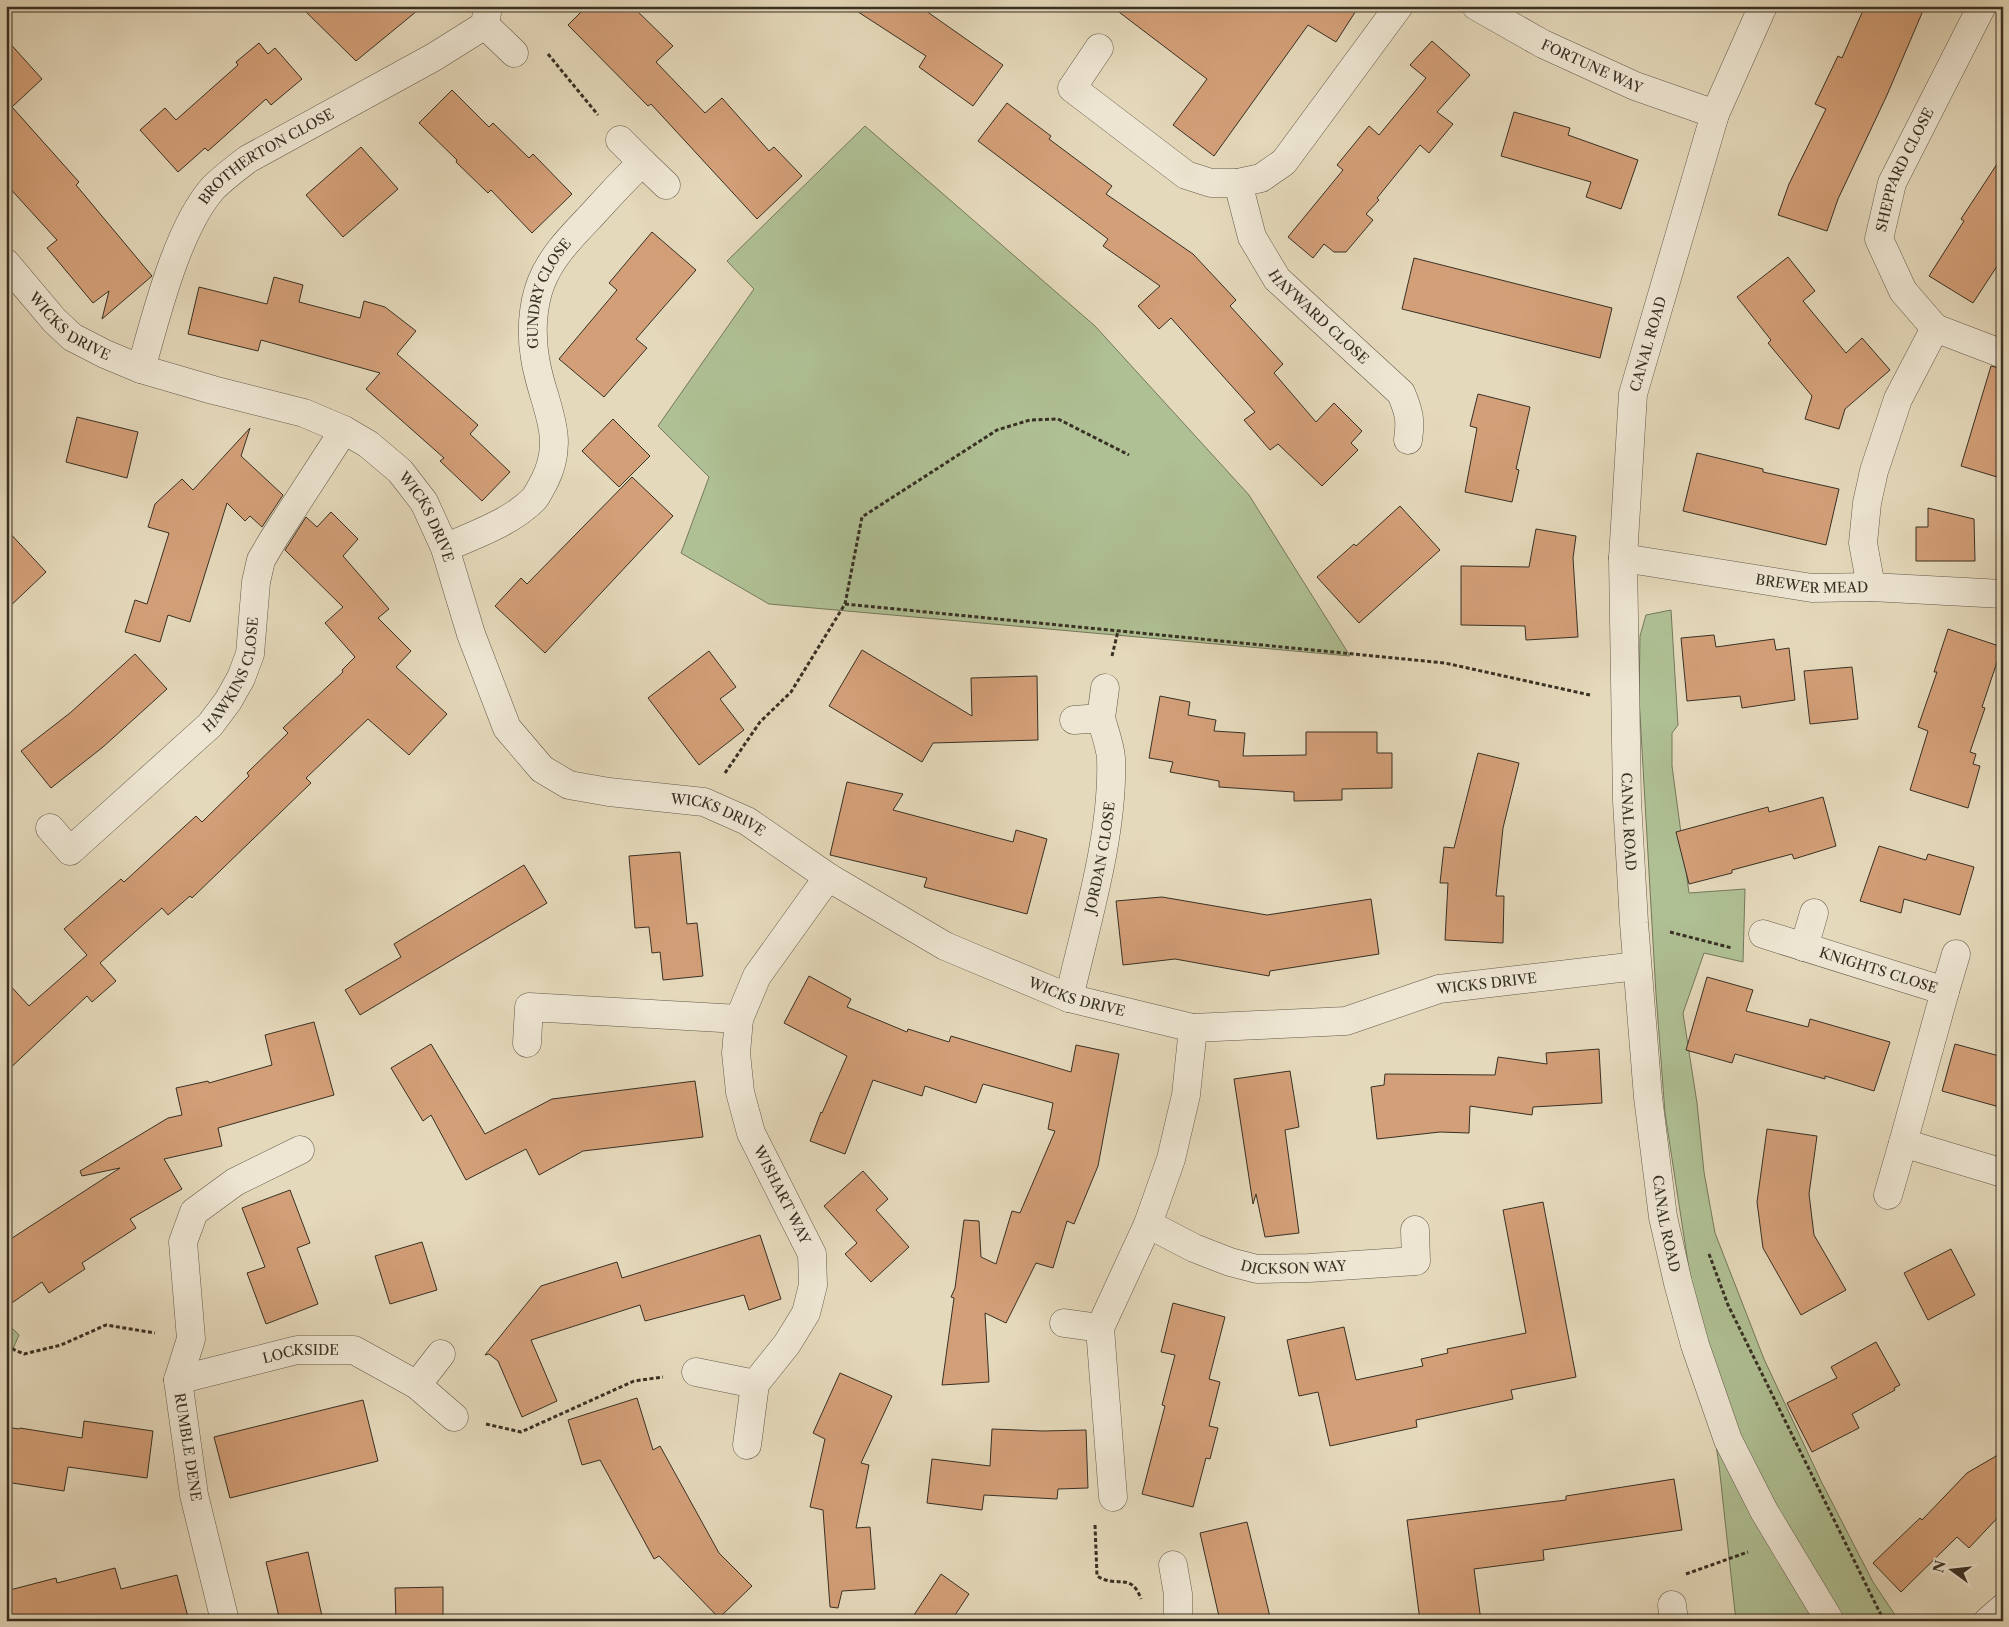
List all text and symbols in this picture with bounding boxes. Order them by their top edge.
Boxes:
street label: FORTUNE WAY [1538,35,1646,97]
street label: BROTHERTON CLOSE [194,105,337,208]
street label: SHEPPARD CLOSE [1872,105,1938,234]
street label: GUNDRY CLOSE [524,235,575,349]
street label: HAYWARD CLOSE [1264,266,1372,368]
street label: WICKS DRIVE [25,288,113,364]
street label: CANAL ROAD [1626,294,1670,394]
street label: WICKS DRIVE [394,467,458,564]
street label: BREWER MEAD [1754,570,1869,597]
street label: HAWKINS CLOSE [199,616,262,736]
street label: CANAL ROAD [1618,772,1640,871]
street label: WICKS DRIVE [669,789,769,840]
street label: JORDAN CLOSE [1080,801,1119,917]
street label: KNIGHTS CLOSE [1817,943,1940,997]
street label: WICKS DRIVE [1435,969,1538,998]
street label: WICKS DRIVE [1025,973,1127,1020]
street label: WISHART WAY [749,1142,815,1248]
street label: CANAL ROAD [1649,1174,1684,1274]
street label: DICKSON WAY [1239,1256,1348,1278]
street label: LOCKSIDE [261,1341,339,1367]
street label: RUMBLE DENE [171,1392,205,1502]
north arrow [1926,1544,1976,1594]
text: N [1929,1558,1950,1575]

